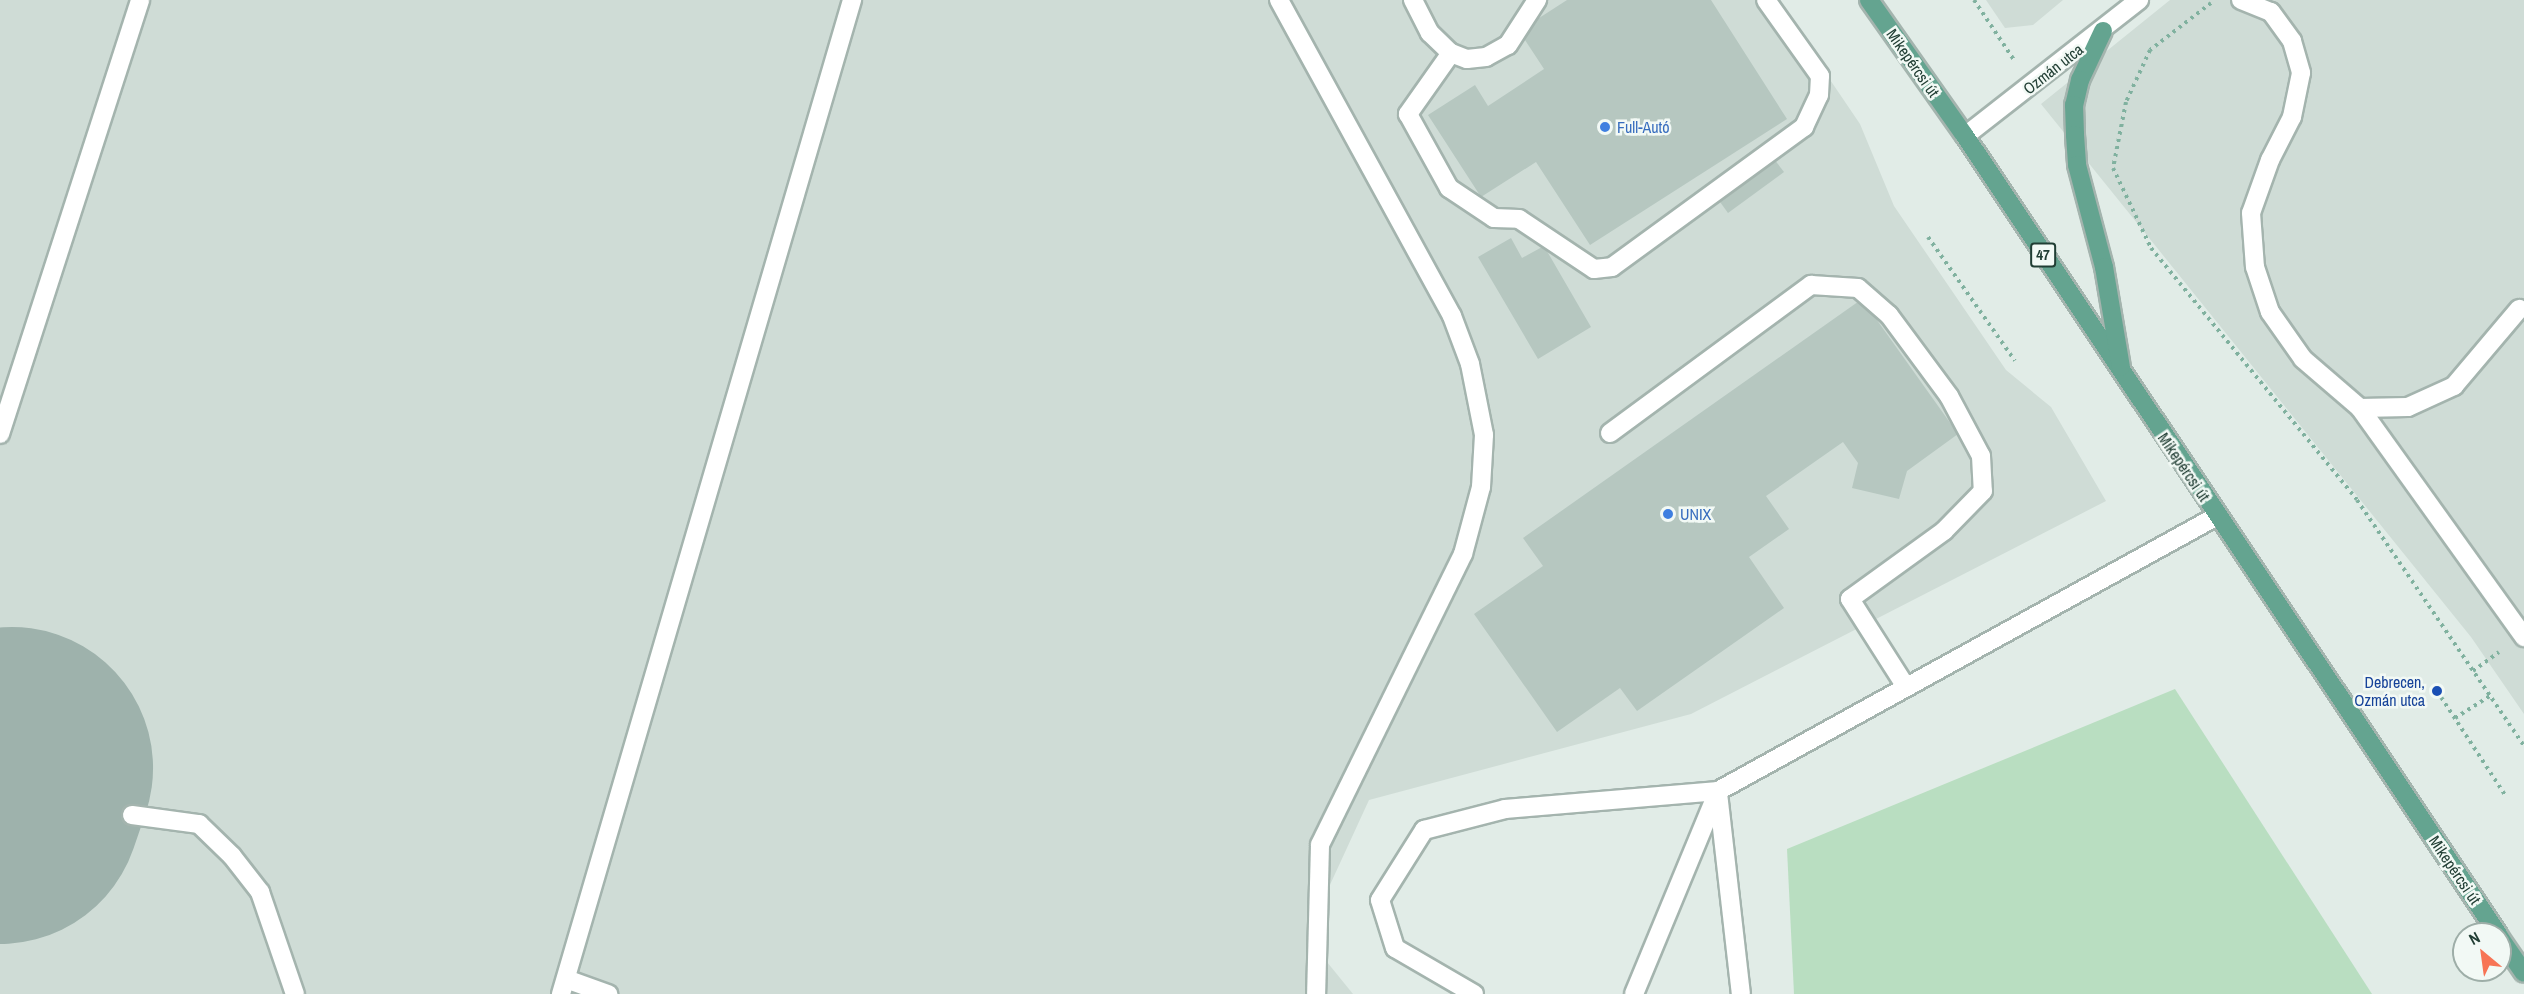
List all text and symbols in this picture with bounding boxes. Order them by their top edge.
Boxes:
street label: Mikepércsi út [1883,25,1943,101]
street label: Ozmán utca [2019,40,2087,98]
place label: Full-Autó [1617,117,1669,137]
marker: Full-Autó [1598,120,1612,134]
road number: 47 [2030,243,2056,267]
street label: Mikepércsi út [2154,429,2214,505]
place label: UNIX [1680,504,1711,524]
marker: UNIX [1661,507,1675,521]
place label: Debrecen, Ozmán utca [2354,672,2425,710]
marker: Debrecen, Ozmán utca [2430,684,2444,698]
street label: Mikepércsi út [2425,832,2485,908]
north arrow [2452,922,2512,982]
text: N [2465,926,2484,950]

